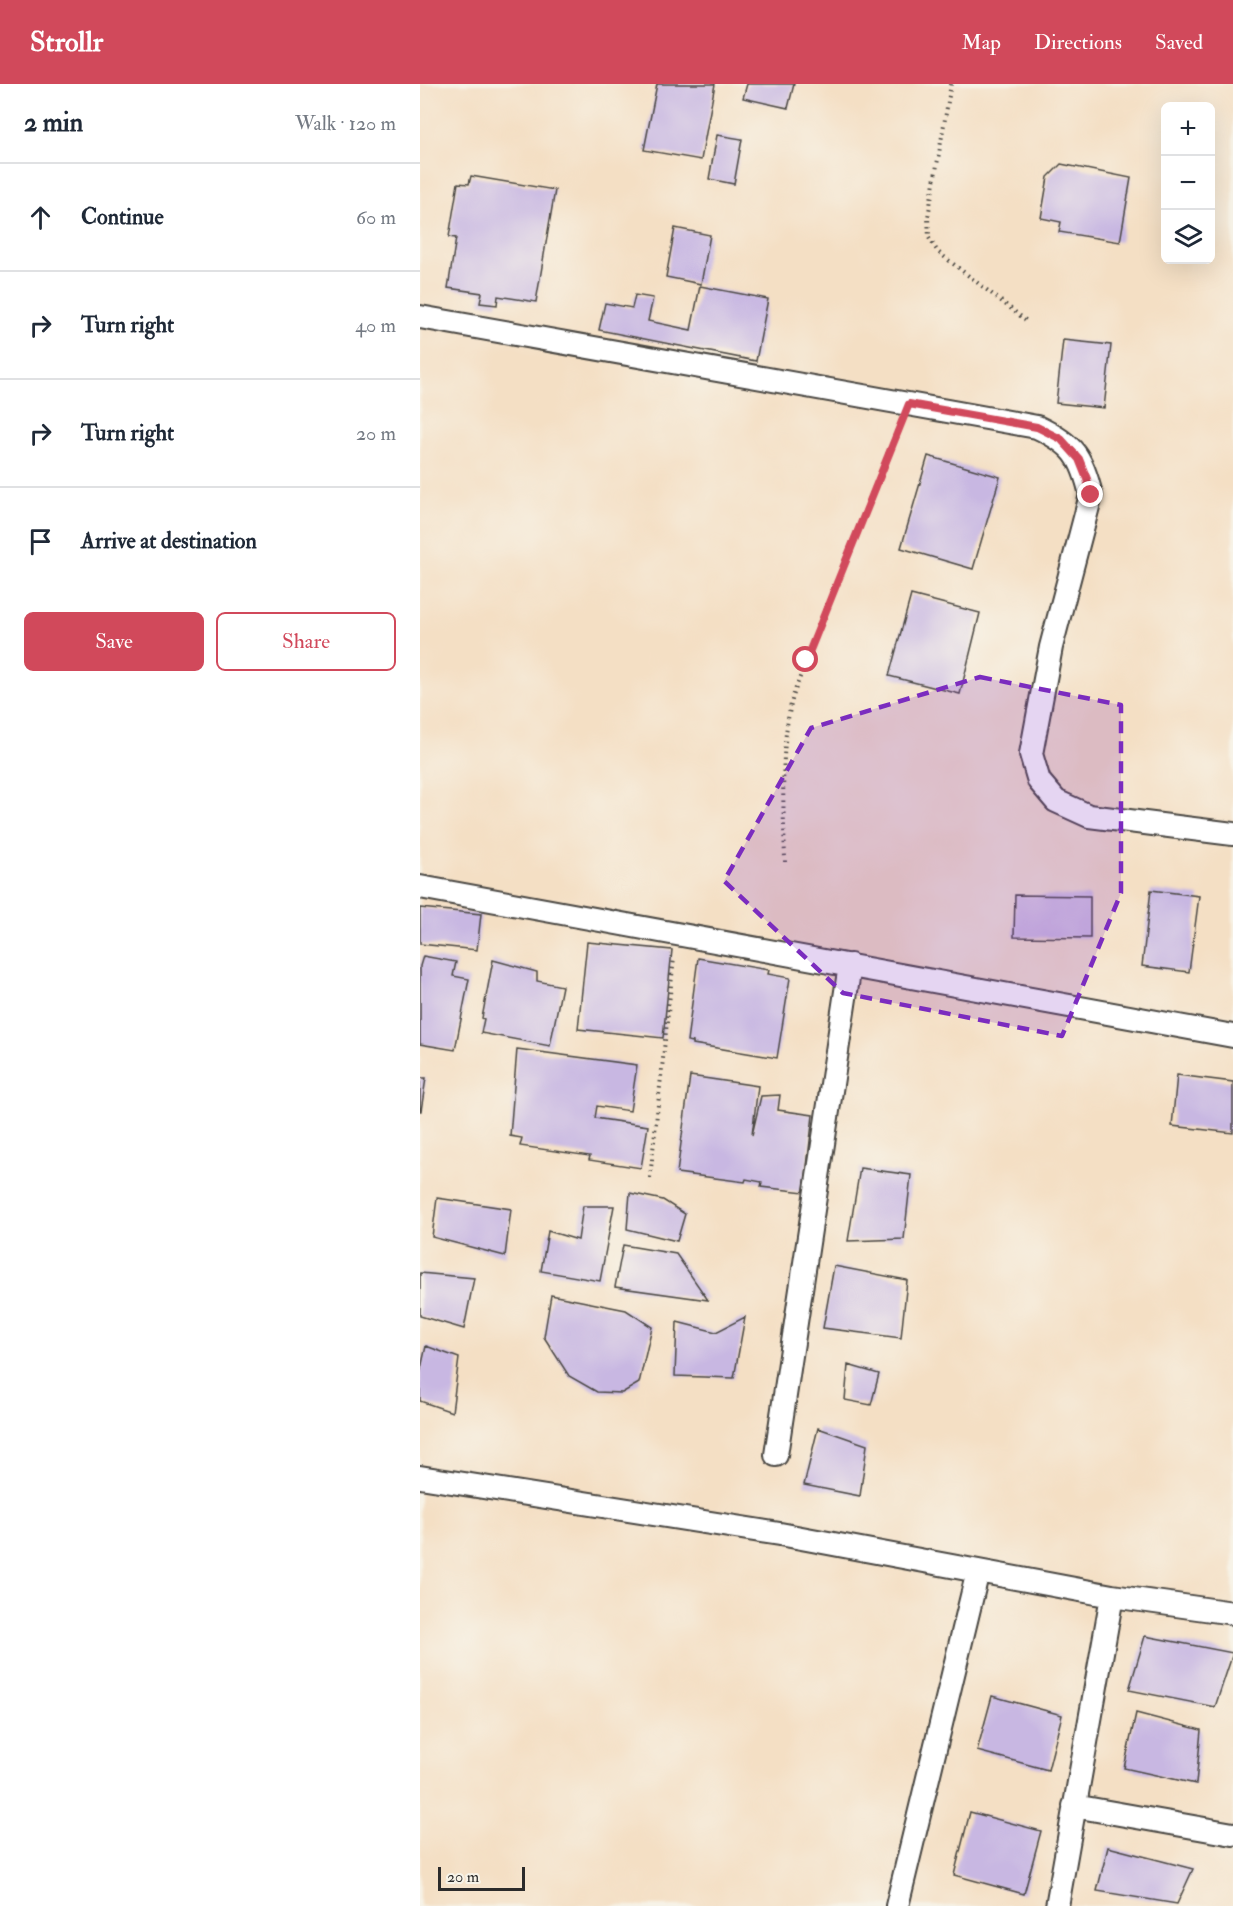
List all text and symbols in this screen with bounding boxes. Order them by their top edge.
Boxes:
text: Strollr [30,25,103,60]
text: Map [961,29,1001,56]
text: Directions [1034,29,1122,56]
text: Saved [1155,29,1203,56]
map controls [1161,102,1215,264]
button: + [1161,102,1215,156]
text: 2 min [24,107,83,139]
text: Walk · 120 m [295,111,396,136]
button: − [1161,156,1215,210]
icon: ahead [24,201,57,234]
text: Continue [81,203,164,231]
text: 60 m [356,205,396,230]
button: layers [1161,210,1215,264]
icon: right [24,309,57,342]
text: Turn right [81,311,174,339]
text: 40 m [355,313,396,338]
icon: right [24,417,57,450]
text: Turn right [81,419,174,447]
text: 20 m [356,421,396,446]
route end [1077,481,1103,507]
icon: arrive [24,525,57,558]
text: Arrive at destination [81,527,257,555]
button: Save [24,612,204,671]
button: Share [216,612,396,671]
route start [792,646,818,672]
scale bar [438,1864,525,1892]
text: 20 m [447,1867,479,1887]

